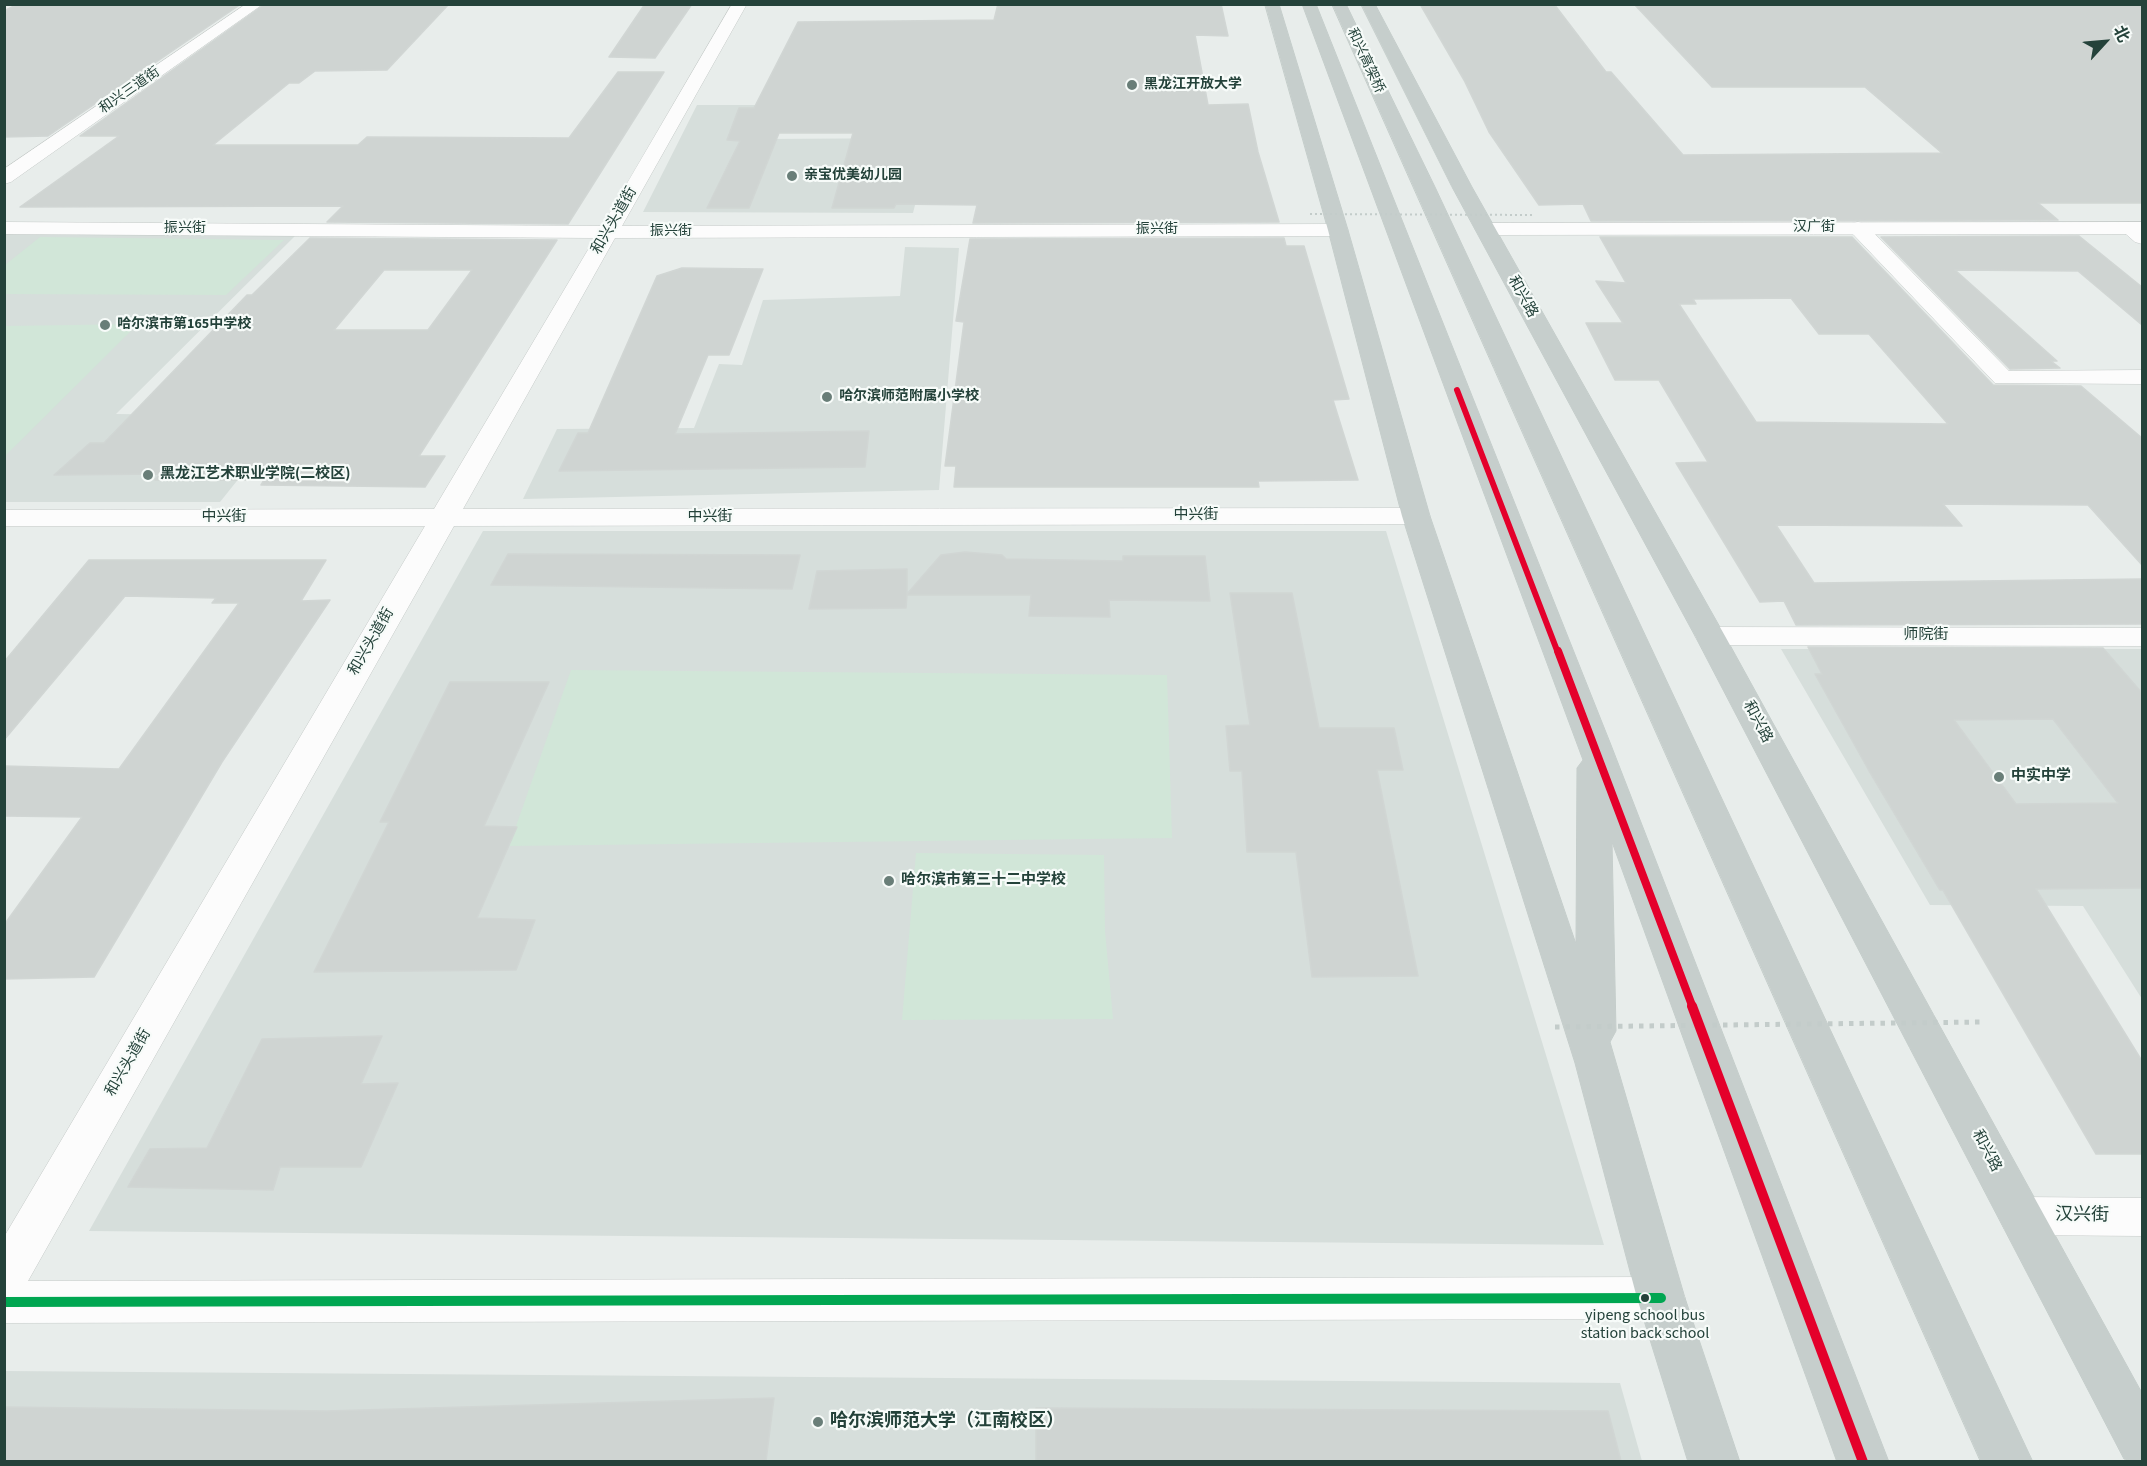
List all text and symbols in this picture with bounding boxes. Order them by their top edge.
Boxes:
north arrow [2075,12,2135,72]
text: 北 [2108,22,2135,46]
street label: 和兴高架桥 [1343,26,1387,96]
street label: 和兴三道街 [97,64,163,118]
place label: 黑龙江开放大学 [1144,77,1242,93]
marker: 黑龙江开放大学 [1125,78,1139,92]
place label: 亲宝优美幼儿园 [804,168,902,184]
marker: 亲宝优美幼儿园 [785,169,799,183]
street label: 和兴头道街 [588,184,642,258]
street label: 汉广街 [1793,220,1835,236]
street label: 振兴街 [164,221,206,237]
street label: 振兴街 [1136,222,1178,238]
street label: 振兴街 [650,224,692,240]
street label: 和兴路 [1503,273,1541,321]
place label: 哈尔滨市第165中学校 [117,317,251,333]
marker: 哈尔滨市第165中学校 [98,318,112,332]
place label: 哈尔滨师范附属小学校 [839,389,979,405]
marker: 哈尔滨师范附属小学校 [820,390,834,404]
place label: 黑龙江艺术职业学院(二校区) [160,466,350,484]
marker: 黑龙江艺术职业学院(二校区) [141,468,155,482]
street label: 中兴街 [1174,507,1218,525]
street label: 中兴街 [202,509,246,527]
street label: 中兴街 [688,509,732,527]
street label: 和兴头道街 [345,605,399,679]
street label: 师院街 [1904,627,1948,645]
street label: 和兴路 [1738,698,1776,746]
place label: 中实中学 [2011,768,2071,786]
marker: 中实中学 [1992,770,2006,784]
place label: 哈尔滨市第三十二中学校 [901,872,1066,890]
marker: 哈尔滨市第三十二中学校 [882,874,896,888]
street label: 和兴头道街 [102,1026,156,1100]
street label: 和兴路 [1967,1127,2005,1175]
street label: 汉兴街 [2055,1205,2109,1227]
marker: yipeng school bus station back school [1639,1292,1651,1304]
place label: yipeng school bus station back school [1581,1306,1709,1344]
place label: 哈尔滨师范大学（江南校区） [830,1411,1064,1433]
marker: 哈尔滨师范大学（江南校区） [811,1415,825,1429]

